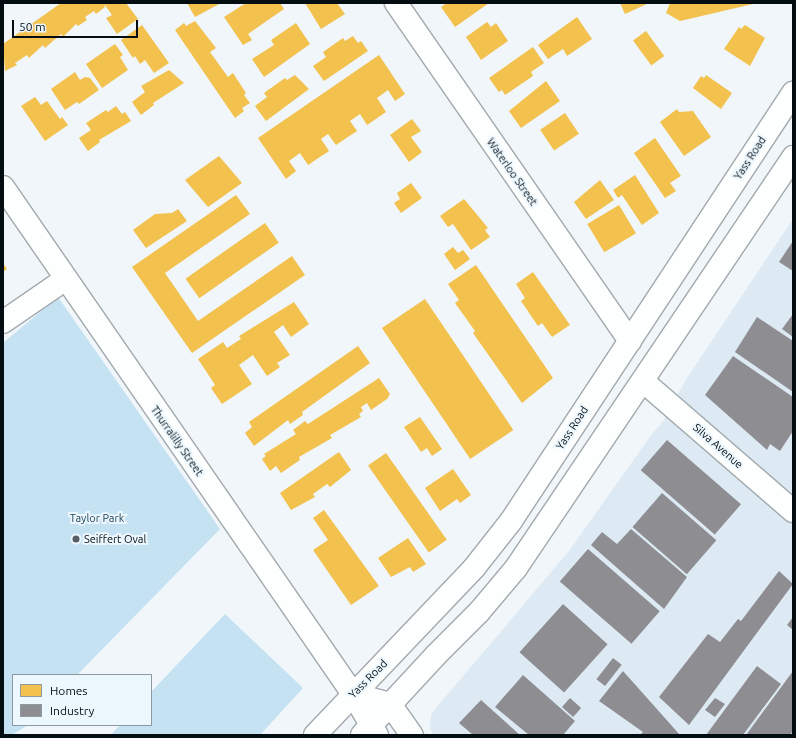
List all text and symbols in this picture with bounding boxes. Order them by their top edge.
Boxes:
scale bar [14,12,140,38]
text: 50 m [19,20,46,33]
street label: Yass Road [731,134,769,182]
street label: Waterloo Street [484,136,540,208]
street label: Thurralilly Street [148,403,206,479]
street label: Yass Road [553,404,591,452]
street label: Silva Avenue [690,421,746,471]
park label: Taylor Park [70,511,124,525]
place label: Seiffert Oval [84,532,146,546]
marker: Seiffert Oval [71,534,81,544]
street label: Yass Road [346,657,390,701]
legend [12,674,152,726]
text: Homes [50,684,88,697]
text: Industry [50,704,94,717]

